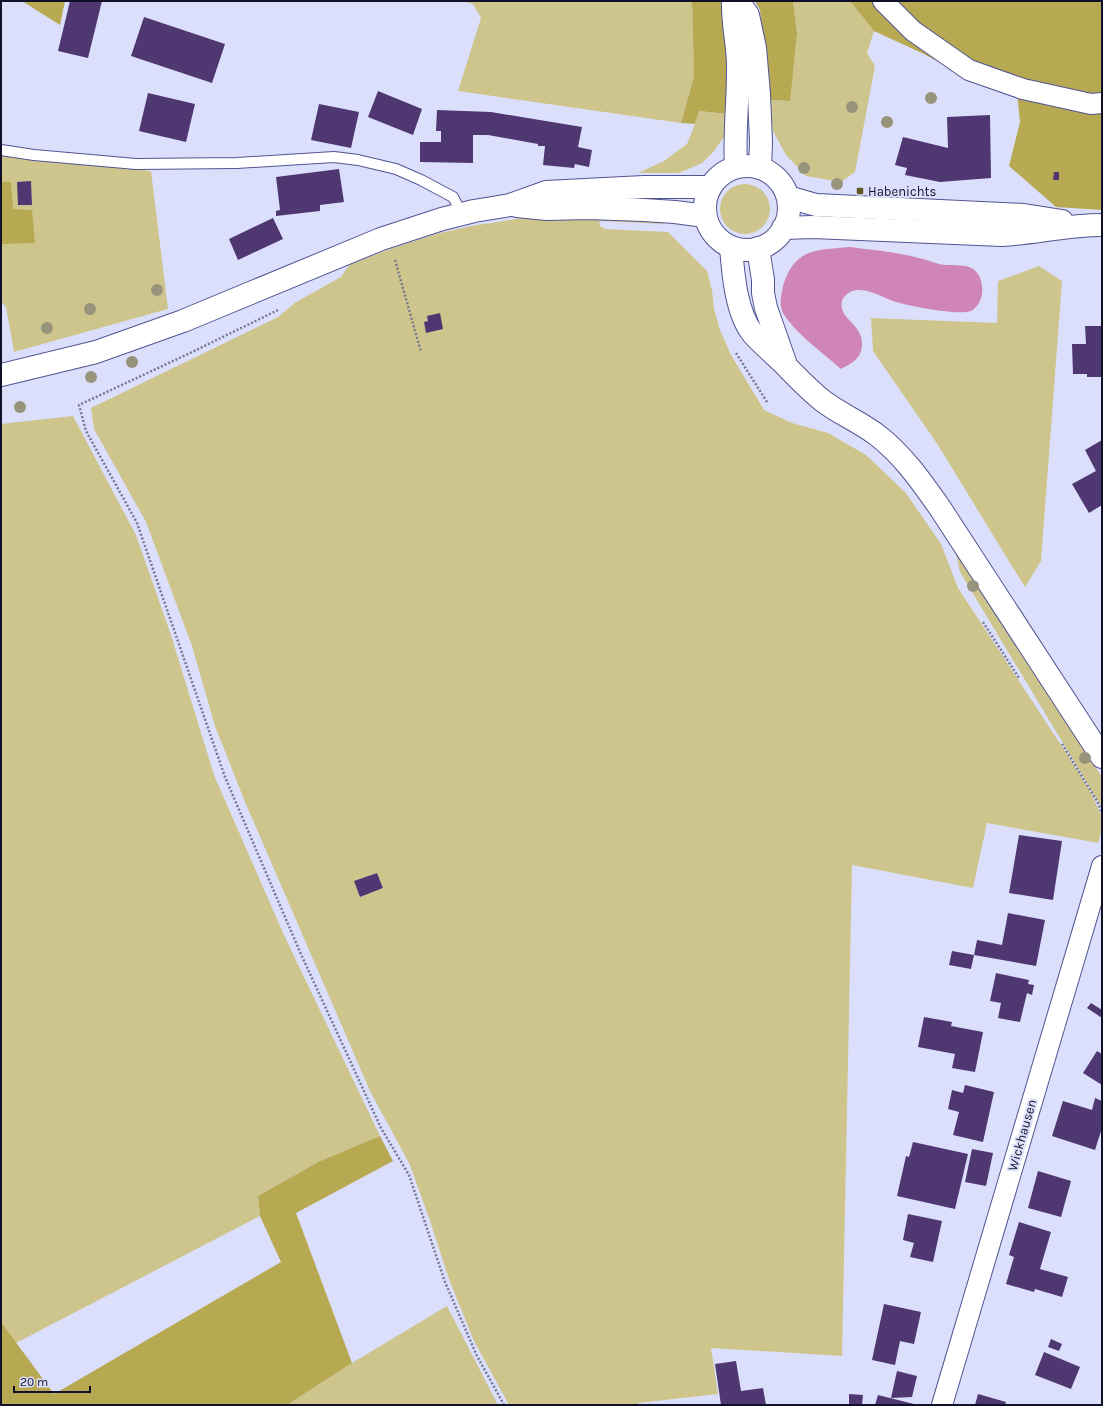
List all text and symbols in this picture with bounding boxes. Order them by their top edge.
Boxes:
place label: Habenichts [868,184,936,199]
marker: Habenichts [855,186,865,196]
street label: Wickhausen [1005,1097,1039,1173]
scale bar [14,1368,90,1394]
text: 20 m [20,1375,48,1389]

